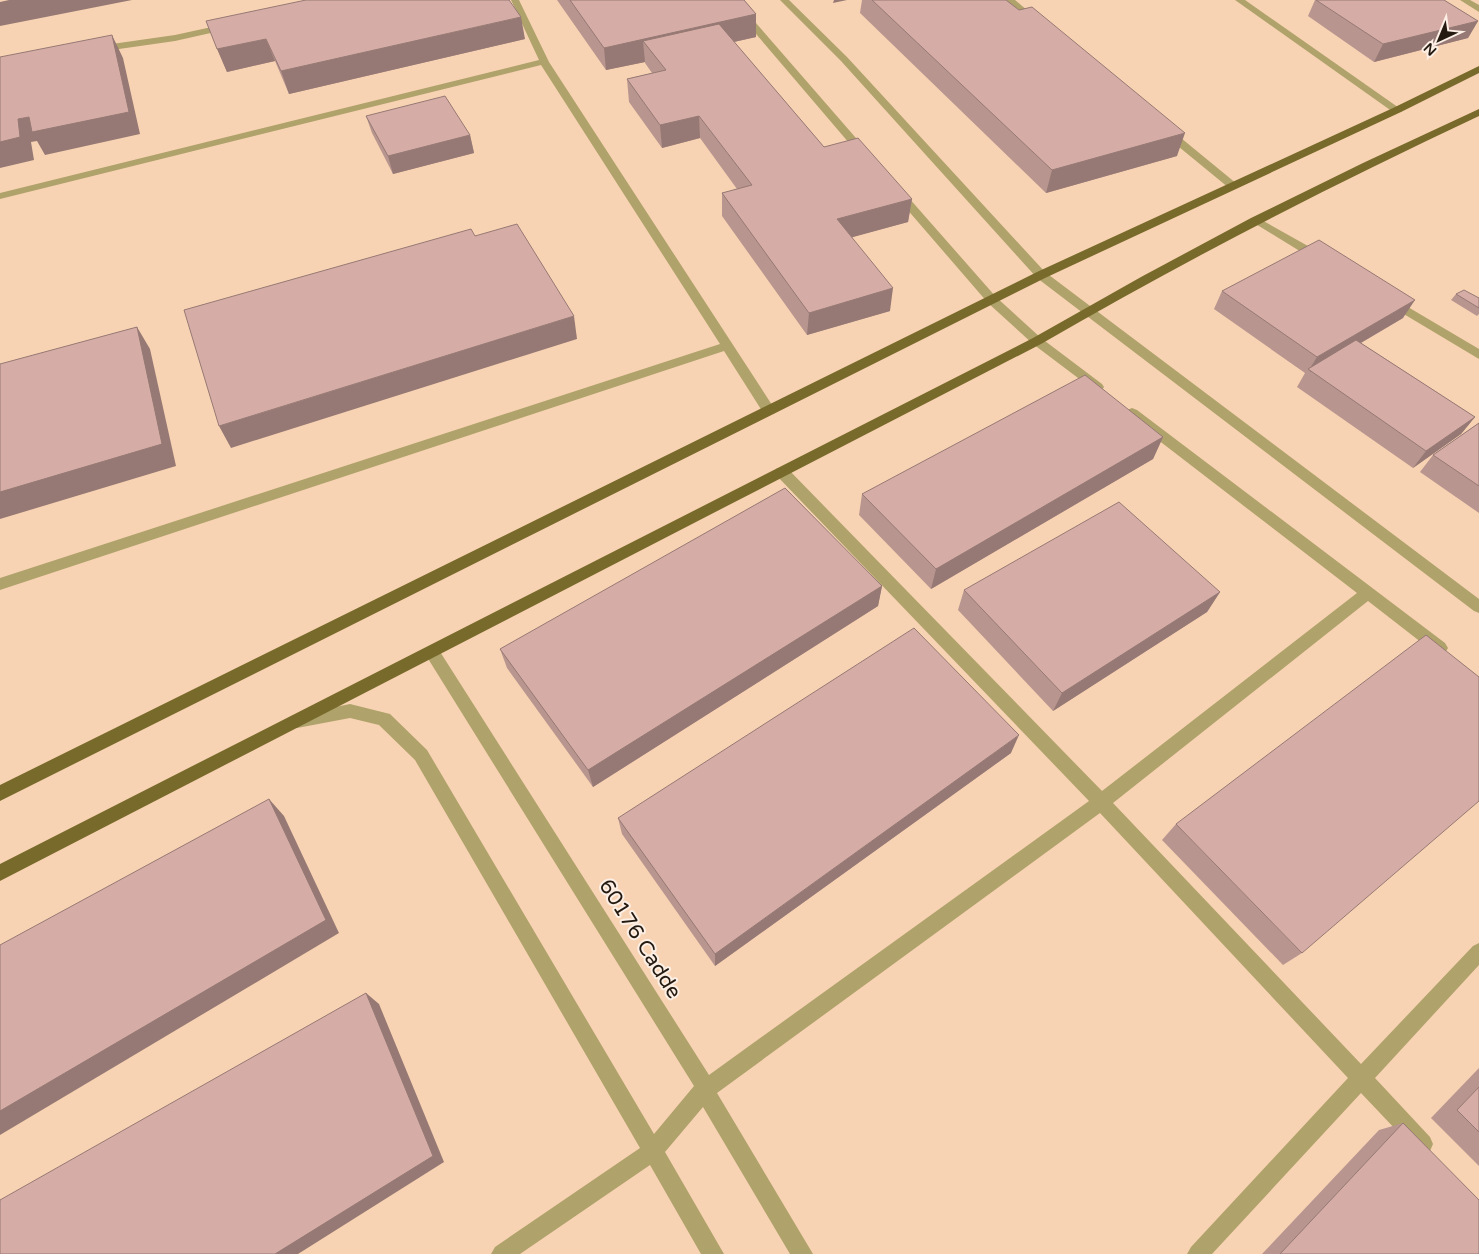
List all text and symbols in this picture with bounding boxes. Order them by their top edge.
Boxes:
north arrow [1414,15,1464,65]
text: N [1420,39,1440,59]
street label: 60176 Cadde [593,875,687,1003]

